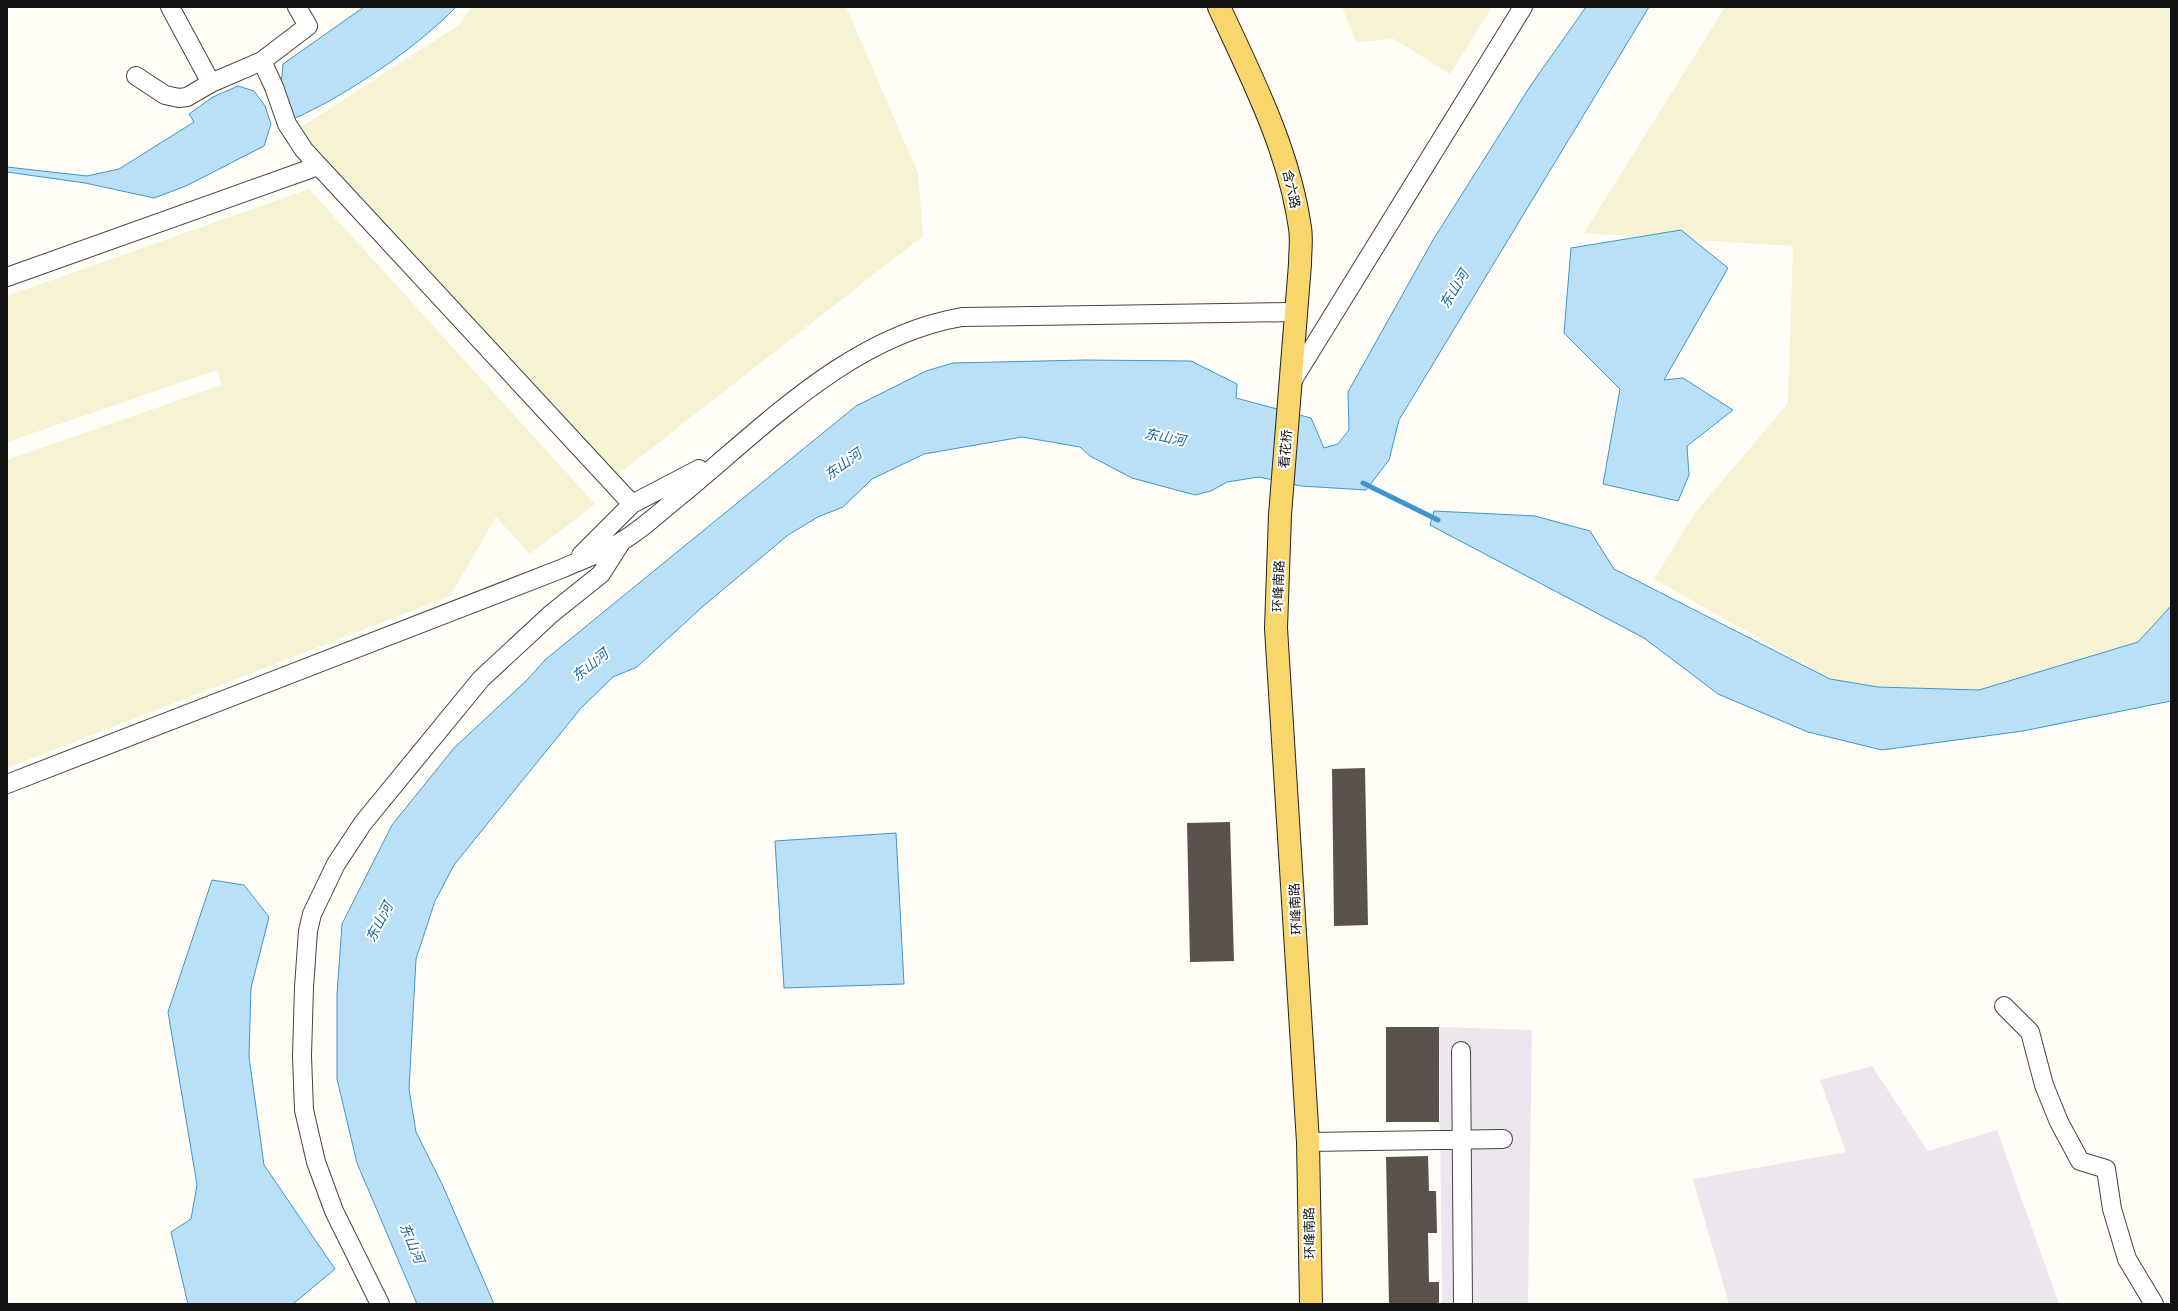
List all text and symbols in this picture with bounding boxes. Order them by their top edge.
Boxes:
street label: 含六路 [1280,168,1303,210]
water label: 东山河 [1436,264,1473,311]
water label: 东山河 [1143,425,1190,449]
street label: 看花桥 [1276,429,1295,469]
water label: 东山河 [821,443,867,483]
street label: 环峰南路 [1270,560,1287,612]
water label: 东山河 [569,644,614,684]
street label: 环峰南路 [1287,883,1304,935]
water label: 东山河 [362,897,397,944]
street label: 环峰南路 [1302,1207,1317,1259]
water label: 东山河 [396,1221,429,1268]

